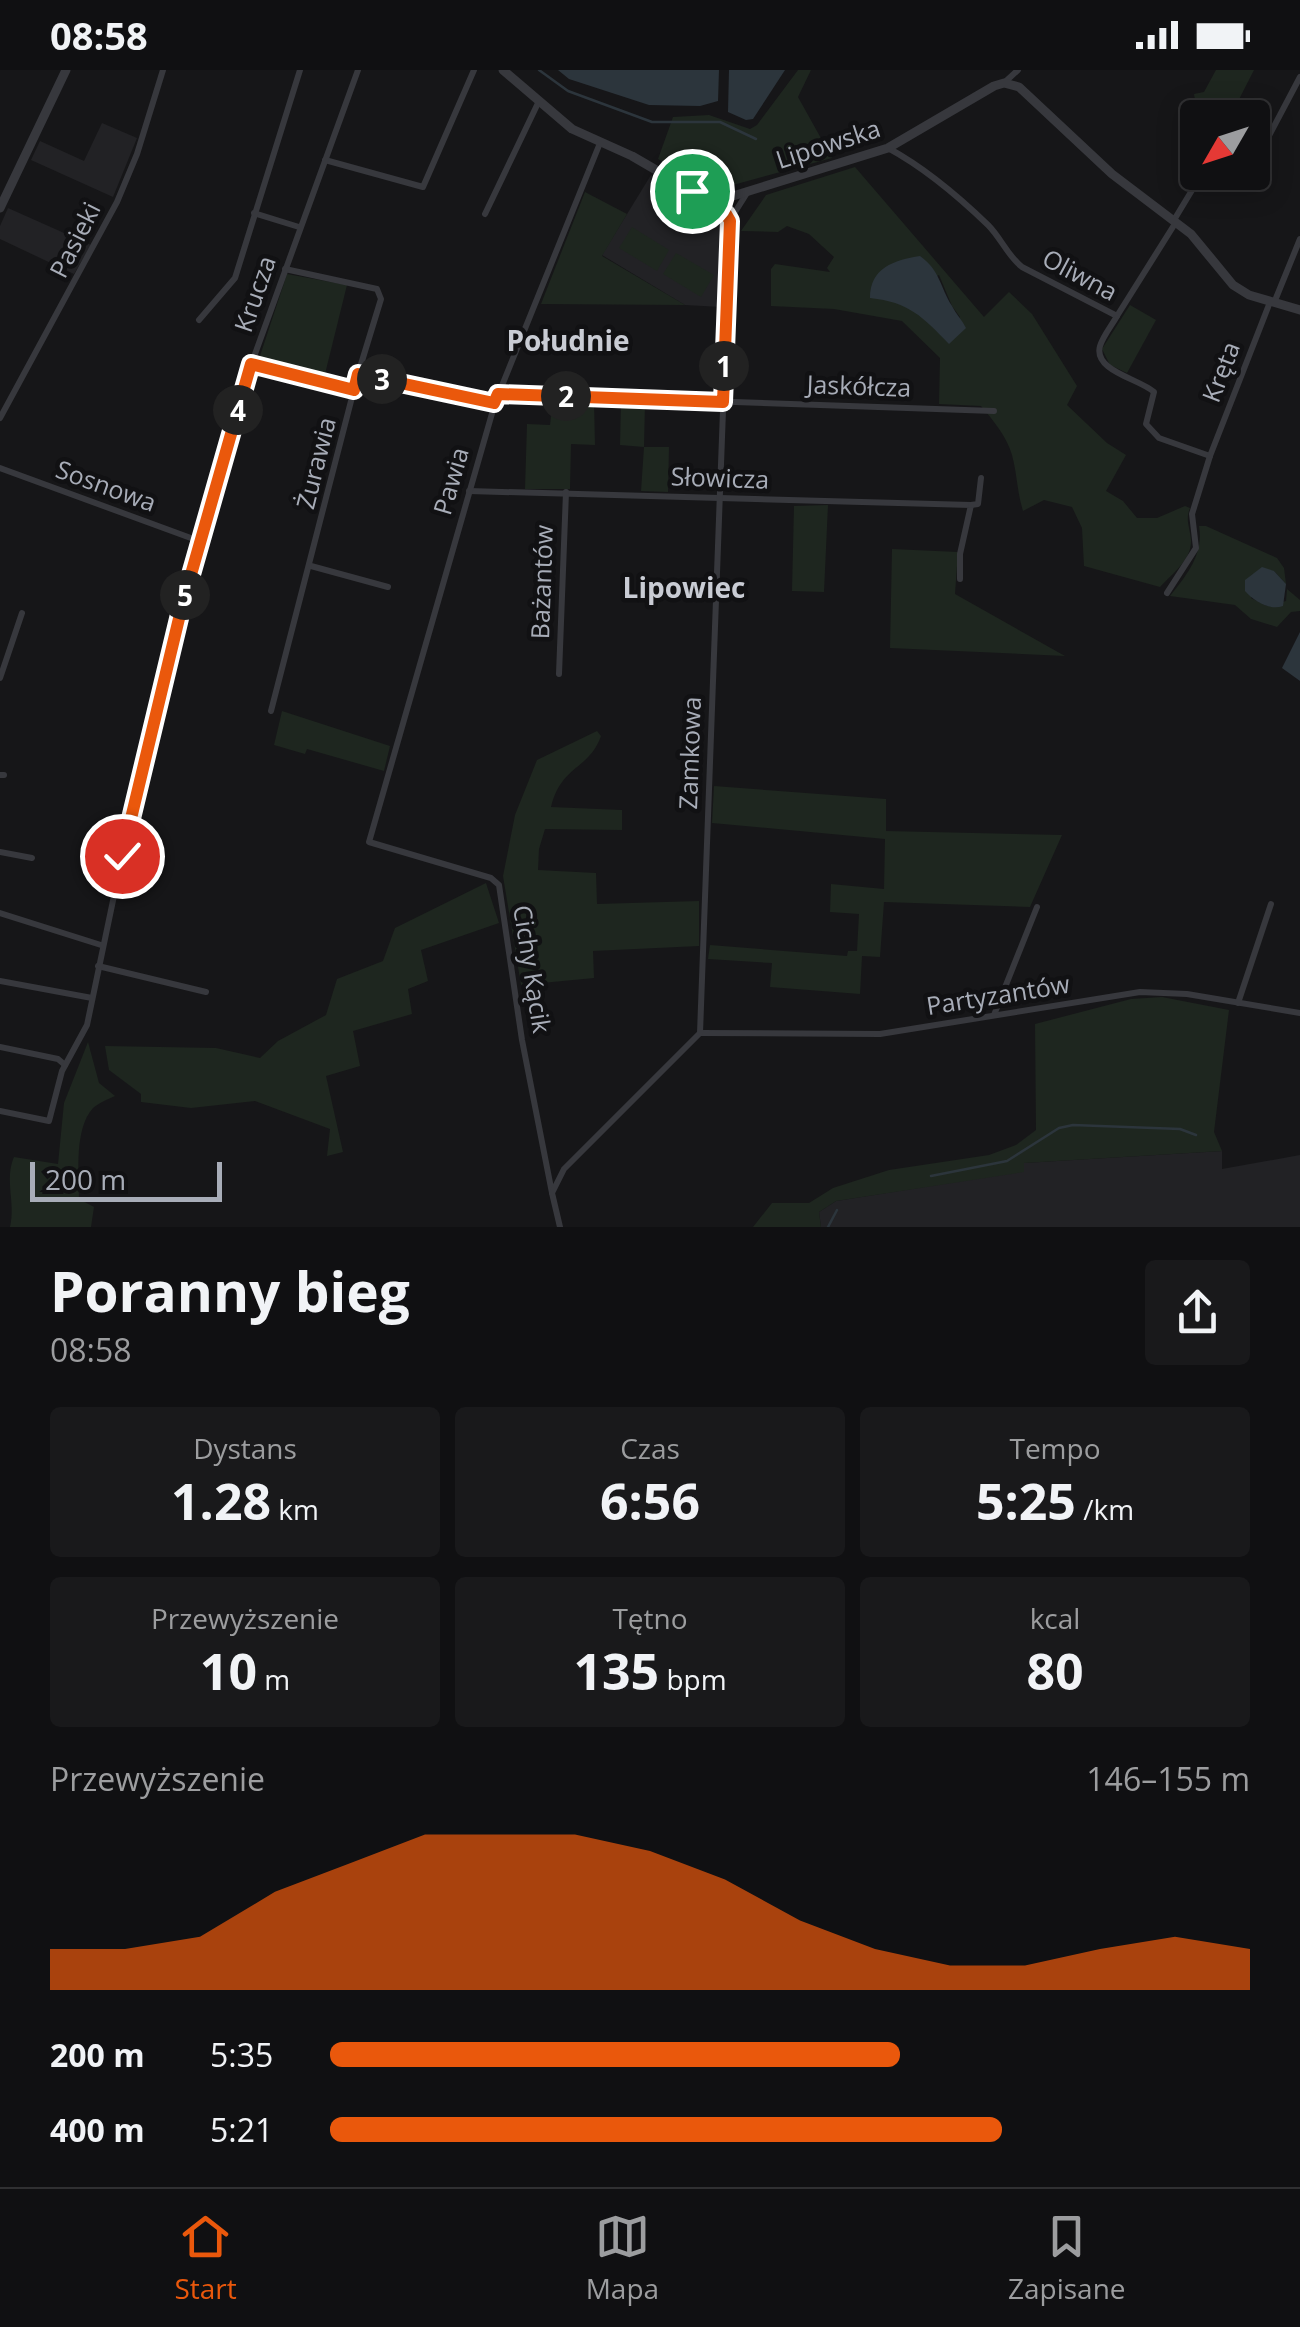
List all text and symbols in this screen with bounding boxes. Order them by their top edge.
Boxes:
text: 08:58 [50,9,148,61]
north arrow [1180,100,1270,190]
map controls [1180,100,1270,190]
street label: Lipowska [771,110,884,176]
pin [650,149,735,234]
icon: arrive [665,164,720,219]
street label: Pasieki [41,196,108,283]
street label: Oliwna [1037,240,1124,308]
street label: Krucza [225,251,283,336]
district label: Południe [506,321,630,359]
street label: Kręta [1193,336,1247,407]
pin: 1 [699,341,749,391]
text: 1 [716,347,732,385]
pin: 3 [357,354,407,404]
text: 3 [374,360,390,398]
street label: Jaskółcza [804,366,912,404]
pin: 2 [541,371,591,421]
text: 2 [558,377,574,415]
pin: 4 [213,385,263,435]
text: 4 [230,391,246,429]
street label: Żurawia [287,413,343,512]
street label: Pawia [424,443,476,518]
street label: Sosnowa [52,451,161,519]
street label: Słowicza [670,458,770,496]
street label: Bażantów [522,524,560,640]
district label: Lipowiec [623,568,745,606]
pin: 5 [160,570,210,620]
text: 5 [177,576,193,614]
street label: Zamkowa [670,696,708,810]
pin [80,814,165,899]
icon: check [95,829,150,884]
street label: Cichy Kącik [506,902,560,1035]
street label: Partyzantów [924,966,1073,1022]
scale bar [30,1157,222,1202]
text: 200 m [45,1160,126,1198]
text: Poranny bieg [50,1253,410,1328]
button: share [1145,1260,1250,1365]
text: 08:58 [50,1328,132,1371]
text: Dystans [193,1429,297,1467]
text: Czas [620,1429,680,1467]
text: Tempo [1009,1429,1101,1467]
text: 1.28 [171,1467,271,1535]
text: 6:56 [600,1467,700,1535]
text: 5:25 [976,1467,1076,1535]
text: km [271,1490,319,1528]
text: /km [1076,1490,1134,1528]
text: Przewyższenie [151,1599,339,1637]
text: Tętno [612,1599,688,1637]
text: kcal [1030,1599,1080,1637]
text: 10 [200,1637,257,1705]
text: 135 [573,1637,659,1705]
text: 80 [1026,1637,1084,1705]
text: m [257,1660,290,1698]
text: bpm [659,1660,727,1698]
text: Przewyższenie [50,1757,265,1800]
text: 146–155 m [1086,1757,1250,1800]
text: 200 m [50,2033,145,2076]
text: 5:35 [210,2033,273,2076]
text: 400 m [50,2108,145,2151]
text: 5:21 [210,2108,273,2151]
tab: Start [174,2209,237,2307]
tab: Mapa [586,2209,659,2307]
tab: Zapisane [1008,2209,1126,2307]

